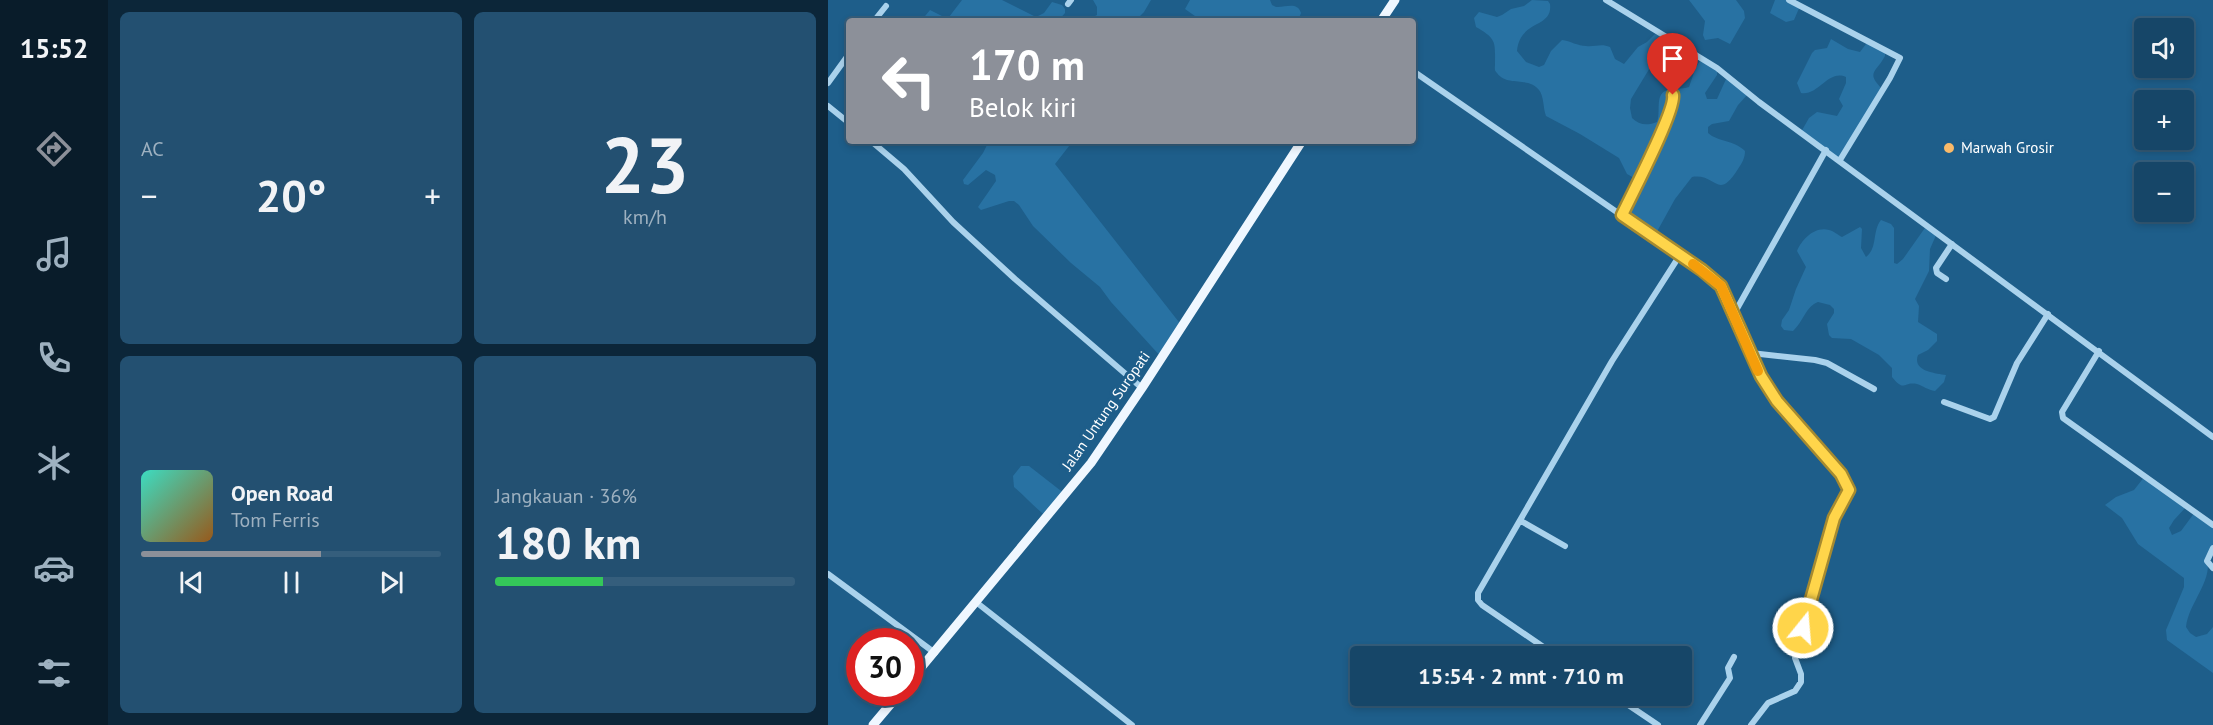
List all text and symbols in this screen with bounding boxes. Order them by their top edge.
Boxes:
map controls [2134,18,2194,222]
button: sound [2134,18,2194,78]
text: 15:52 [20,31,88,65]
pin [1647,33,1698,95]
text: 170 m [969,37,1085,92]
icon: left [870,42,948,120]
icon: arrive [1656,42,1689,75]
text: Belok kiri [969,90,1077,124]
button: + [2134,90,2194,150]
text: 23 [601,114,689,215]
icon: directions [33,128,75,170]
text: AC [141,136,164,162]
place label: Marwah Grosir [1961,138,2054,157]
marker: Marwah Grosir [1942,141,1956,155]
button: − [2134,162,2194,222]
text: 20° [256,166,326,224]
text: − [141,174,158,217]
text: + [424,174,441,217]
text: km/h [623,204,667,230]
icon: music [33,233,75,275]
icon: phone [33,337,75,379]
street label: Jalan Untung Suropati [1057,347,1154,475]
icon: climate [33,442,75,484]
text: Open Road [231,479,333,507]
text: Jangkauan · 36% [495,483,637,509]
text: Tom Ferris [231,507,320,533]
text: 180 km [495,513,641,571]
icon: car [33,547,75,589]
icon: previous [175,566,208,599]
icon: pause [275,566,308,599]
icon: next [375,566,408,599]
position arrow [1771,596,1835,660]
speed limit sign: 30 [846,628,924,706]
icon: filters [33,652,75,694]
text: 15:54 · 2 mnt · 710 m [1418,662,1624,690]

